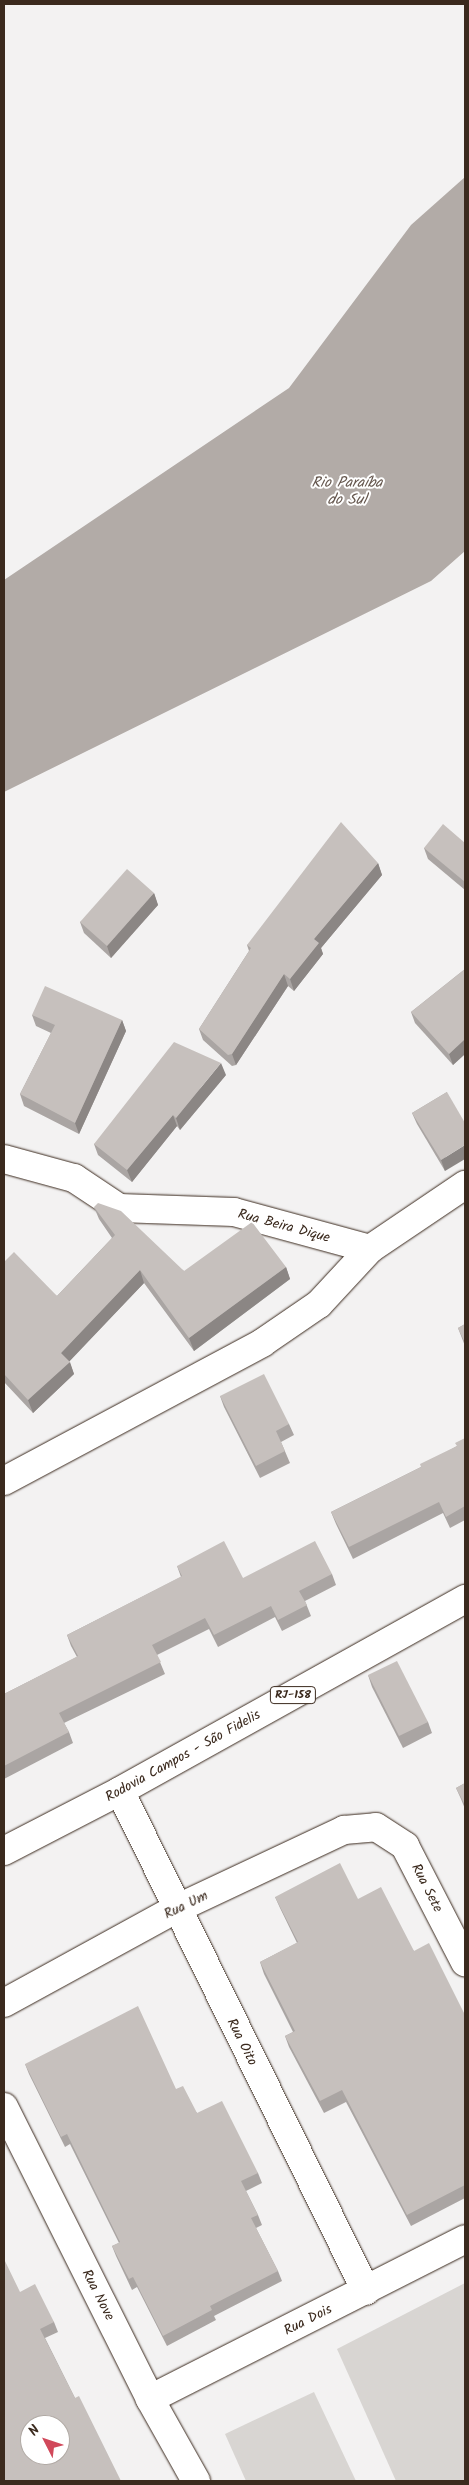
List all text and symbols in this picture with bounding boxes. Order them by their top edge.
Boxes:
water label: Rio Paraíba do Sul [312,474,382,509]
street label: Rua Beira Dique [236,1206,332,1246]
road number: RJ-158 [269,1686,317,1704]
street label: Rodovia Campos - São Fidelis [103,1706,263,1806]
street label: Rua Sete [408,1861,446,1915]
street label: Rua Um [161,1887,211,1923]
street label: Rua Oito [223,2016,261,2068]
street label: Rua Nove [78,2267,118,2323]
street label: Rua Dois [281,2301,335,2339]
north arrow [20,2415,70,2465]
text: N [23,2420,46,2441]

